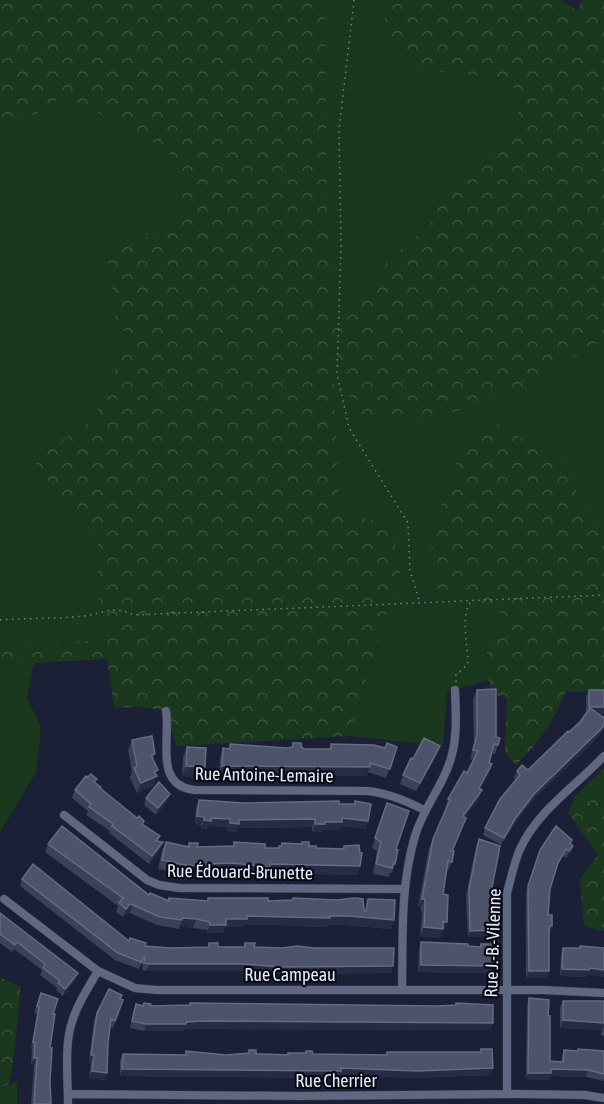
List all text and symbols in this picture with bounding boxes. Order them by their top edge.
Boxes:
street label: Rue Antoine-Lemaire [194,763,334,786]
street label: Rue Édouard-Brunette [167,860,313,883]
street label: Rue J.-B.-Vilenne [480,888,505,998]
street label: Rue Campeau [244,964,336,985]
street label: Rue Cherrier [295,1070,377,1091]

